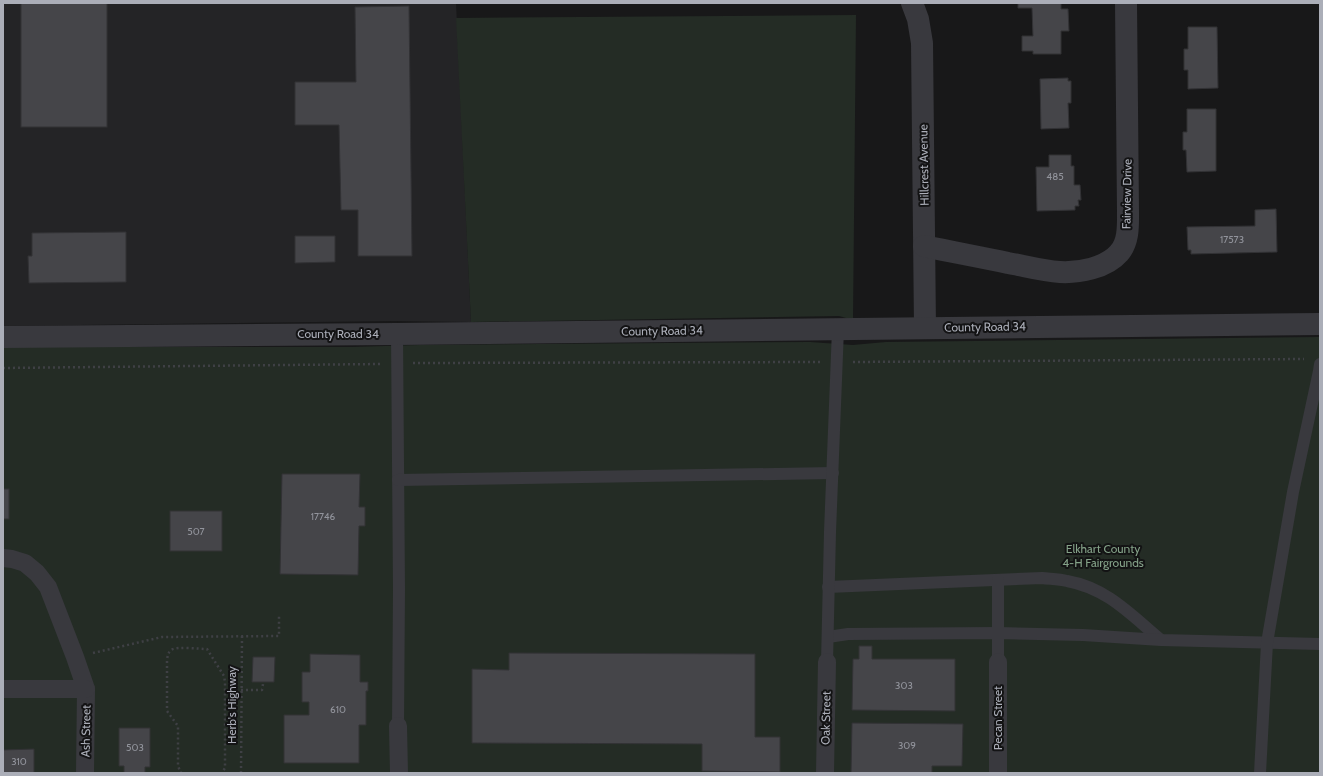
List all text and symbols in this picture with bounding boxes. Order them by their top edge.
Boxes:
street label: Hillcrest Avenue [915,124,932,206]
street label: Fairview Drive [1118,159,1135,229]
house number: 485 [1046,170,1064,183]
house number: 17573 [1220,233,1244,246]
street label: County Road 34 [944,318,1026,335]
street label: County Road 34 [621,322,703,339]
street label: County Road 34 [297,326,379,341]
house number: 17746 [311,510,336,523]
house number: 507 [187,525,205,538]
park label: Elkhart County 4-H Fairgrounds [1062,541,1144,570]
street label: Herb's Highway [224,666,239,744]
house number: 303 [895,679,913,692]
street label: Pecan Street [990,686,1005,750]
street label: Oak Street [818,691,833,745]
house number: 610 [330,703,346,716]
street label: Ash Street [78,705,93,757]
house number: 309 [898,739,916,752]
house number: 503 [126,741,144,754]
house number: 310 [11,755,27,768]

